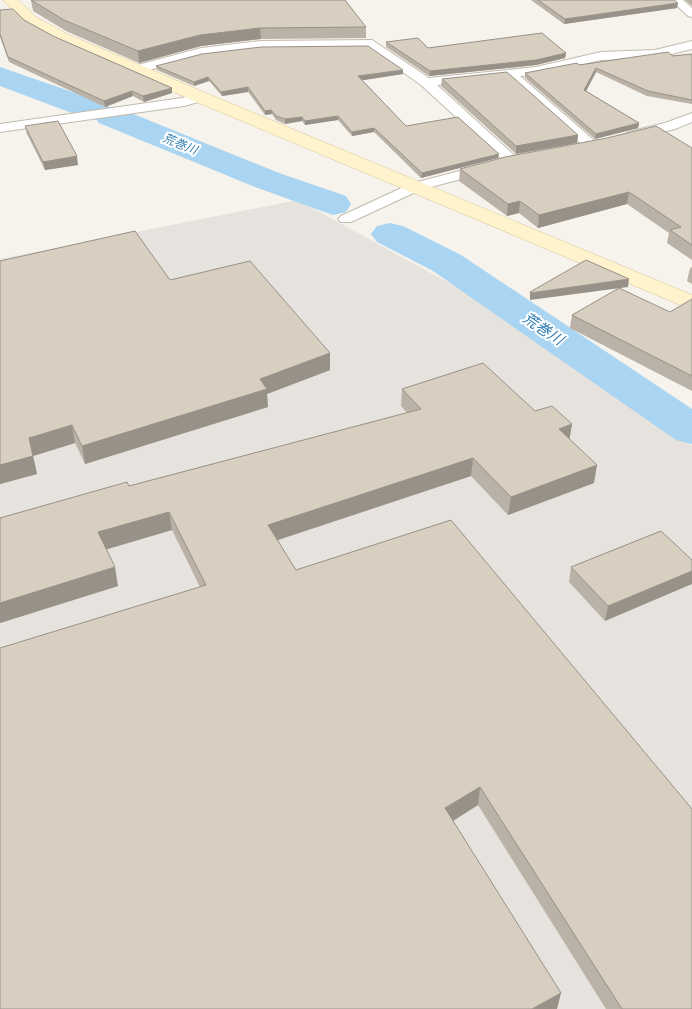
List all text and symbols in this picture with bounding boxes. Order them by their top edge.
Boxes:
water label: 荒巻川 [161,131,201,158]
water label: 荒巻川 [519,309,568,350]

